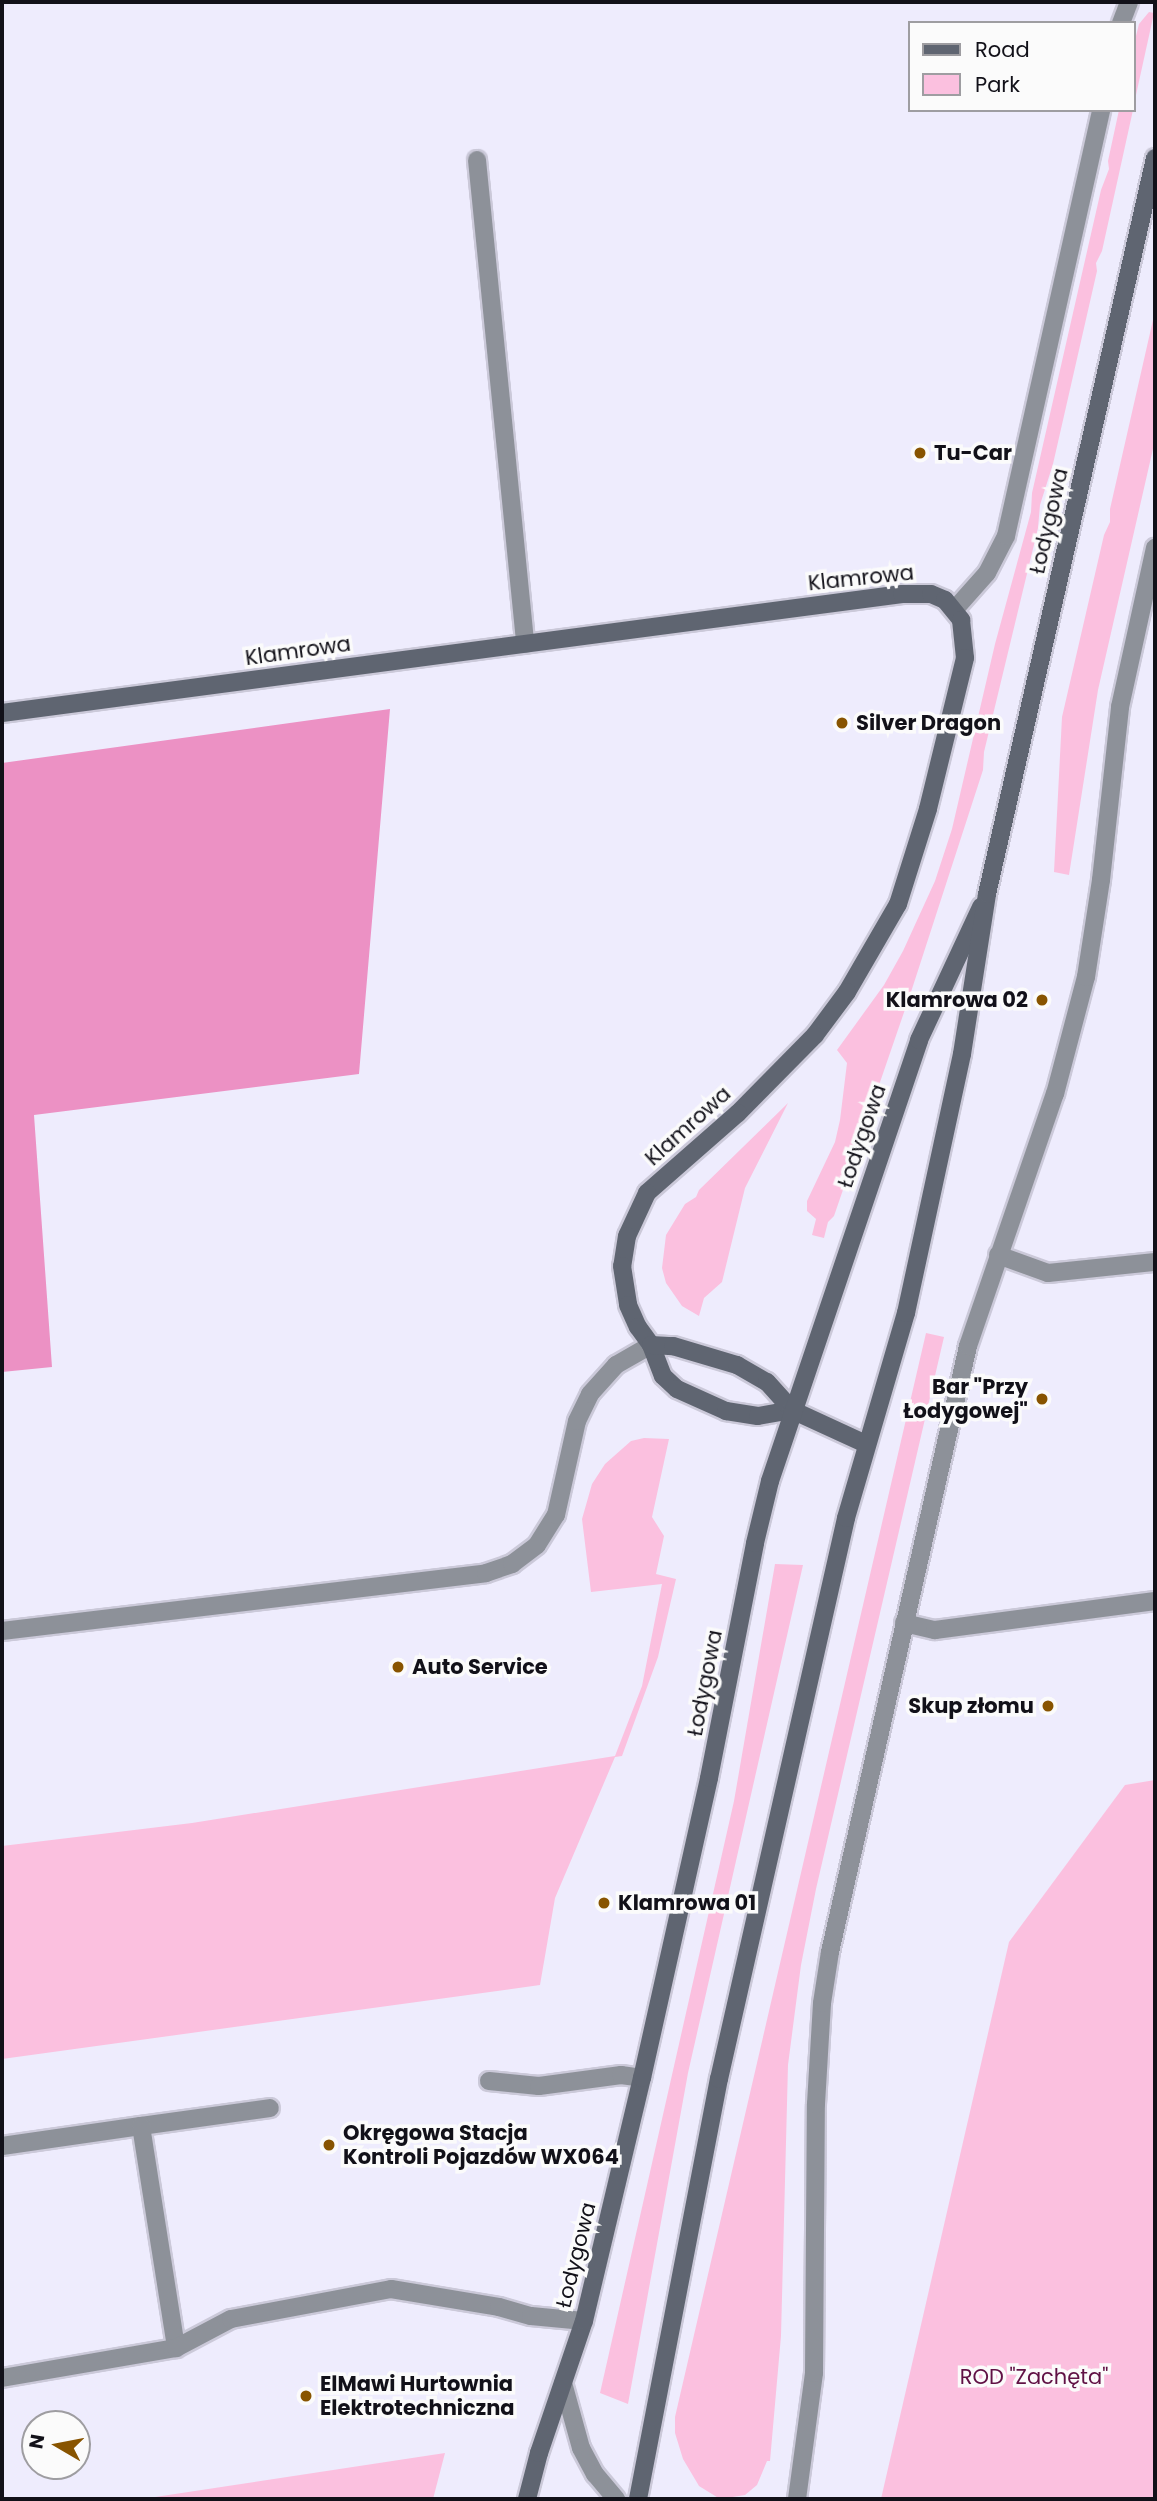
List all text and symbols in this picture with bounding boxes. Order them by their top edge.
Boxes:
legend [908,21,1136,112]
text: Road [975,35,1030,64]
text: Park [975,70,1020,99]
place label: Tu-Car [934,440,1012,466]
marker: Tu-Car [912,445,928,461]
street label: Łodygowa [1025,466,1073,576]
street label: Klamrowa [807,560,915,596]
street label: Klamrowa [244,631,352,671]
place label: Silver Dragon [856,710,1001,736]
marker: Silver Dragon [834,715,850,731]
place label: Klamrowa 02 [886,987,1028,1013]
marker: Klamrowa 02 [1034,992,1050,1008]
street label: Klamrowa [640,1081,736,1171]
street label: Łodygowa [833,1081,891,1191]
place label: Bar "Przy Łodygowej" [903,1374,1028,1424]
marker: Bar "Przy Łodygowej" [1034,1391,1050,1407]
street label: Łodygowa [682,1628,728,1738]
place label: Auto Service [412,1654,548,1680]
marker: Auto Service [390,1659,406,1675]
place label: Skup złomu [908,1693,1034,1719]
marker: Skup złomu [1040,1698,1056,1714]
place label: Klamrowa 01 [618,1890,756,1916]
marker: Klamrowa 01 [596,1895,612,1911]
place label: Okręgowa Stacja Kontroli Pojazdów WX064 [343,2120,619,2170]
marker: Okręgowa Stacja Kontroli Pojazdów WX064 [321,2137,337,2153]
street label: Łodygowa [551,2200,601,2310]
park label: ROD "Zachęta" [960,2364,1108,2390]
place label: ElMawi Hurtownia Elektrotechniczna [320,2371,515,2421]
marker: ElMawi Hurtownia Elektrotechniczna [298,2388,314,2404]
north arrow [21,2410,91,2480]
text: N [22,2432,51,2451]

